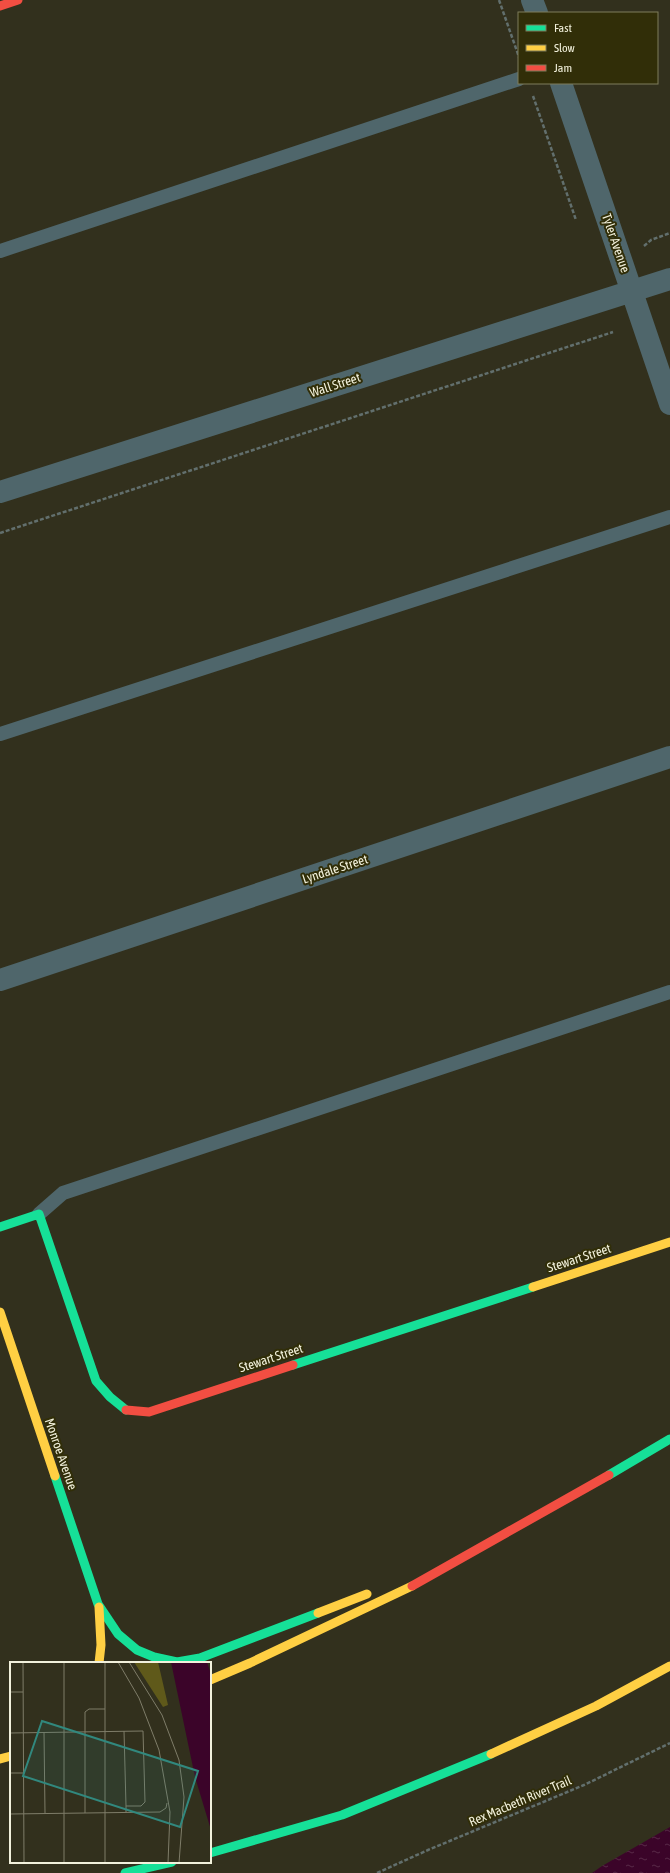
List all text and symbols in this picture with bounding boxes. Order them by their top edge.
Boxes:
legend [518,12,658,84]
text: Fast [554,21,572,35]
text: Slow [554,41,575,55]
text: Jam [554,61,572,75]
street label: Tyler Avenue [599,212,633,275]
street label: Wall Street [308,370,362,400]
street label: Lyndale Street [300,851,370,887]
street label: Stewart Street [545,1241,613,1275]
street label: Stewart Street [237,1341,305,1375]
street label: Monroe Avenue [42,1416,80,1492]
inset map [10,1662,211,1863]
street label: Rex Macbeth River Trail [466,1772,574,1829]

